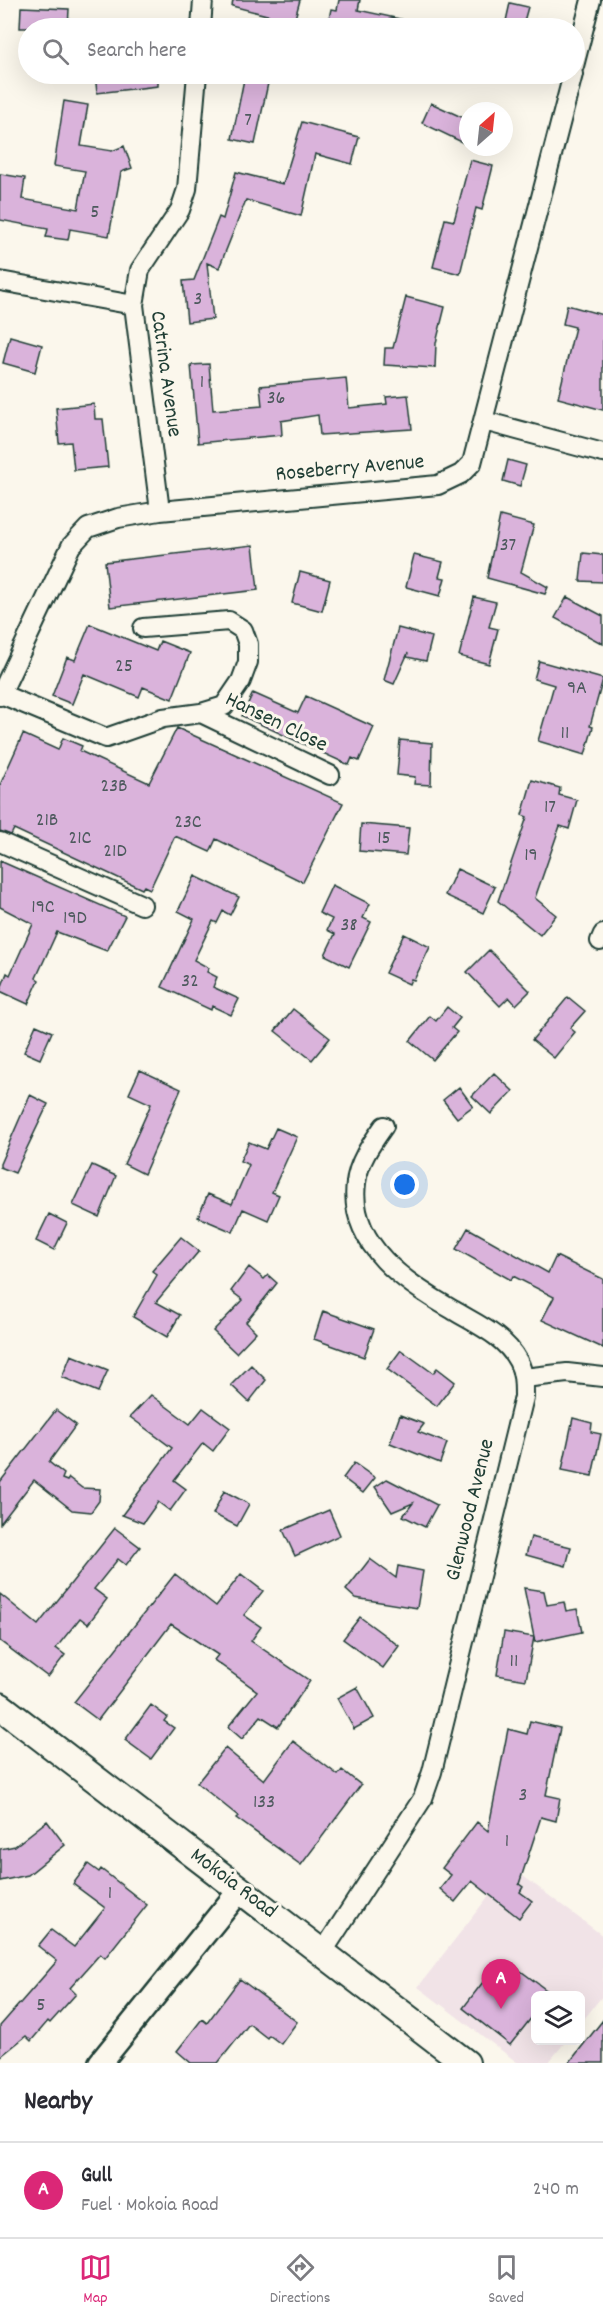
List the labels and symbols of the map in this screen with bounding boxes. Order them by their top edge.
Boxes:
north arrow [459,102,513,156]
house number: 7 [244,107,252,135]
house number: 5 [90,199,100,227]
house number: 3 [194,286,202,314]
street label: Catrina Avenue [141,309,189,439]
house number: 1 [200,369,204,397]
house number: 36 [267,385,285,413]
street label: Roseberry Avenue [274,447,426,491]
house number: 37 [500,532,516,560]
house number: 25 [115,653,133,681]
house number: 9A [567,675,587,703]
street label: Hansen Close [219,685,333,761]
house number: 11 [561,720,569,748]
house number: 23B [100,773,128,801]
house number: 17 [544,794,556,822]
house number: 21B [36,807,58,835]
house number: 23C [174,809,202,837]
house number: 21C [69,825,92,853]
house number: 15 [377,825,391,853]
house number: 21D [103,838,127,866]
house number: 19 [524,842,538,870]
house number: 19C [31,894,55,922]
house number: 19D [63,905,87,933]
house number: 38 [341,912,357,940]
house number: 32 [181,968,199,996]
your location [390,1170,419,1199]
street label: Glenwood Avenue [438,1436,504,1584]
house number: 11 [510,1648,518,1676]
house number: 3 [519,1782,527,1810]
house number: 133 [253,1789,275,1817]
house number: 1 [505,1828,509,1856]
street label: Mokoia Road [183,1841,283,1927]
house number: 1 [108,1880,112,1908]
pin: A [482,1960,520,2009]
house number: 5 [36,1992,46,2020]

